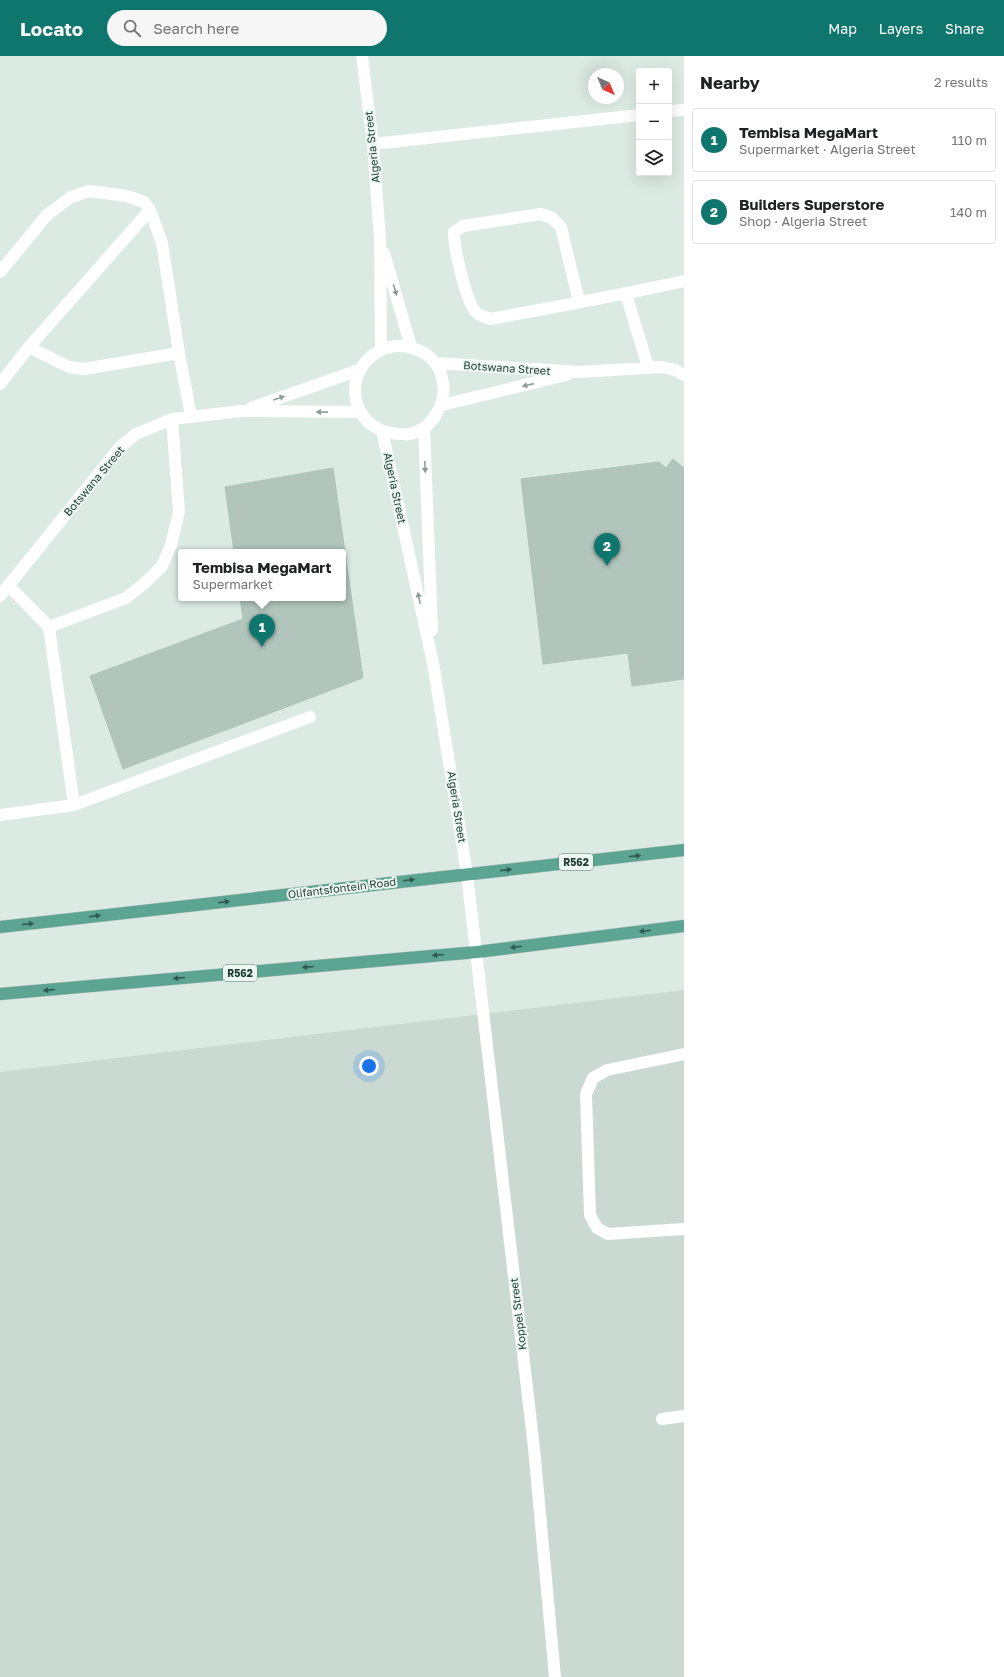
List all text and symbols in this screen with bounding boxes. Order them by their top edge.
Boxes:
search box [107,10,387,46]
text: Locato [20,17,83,40]
icon: search [121,17,143,39]
text: Search here [153,19,239,37]
text: Map [828,20,857,37]
text: Layers [879,20,923,37]
text: Share [945,20,984,37]
north arrow [588,68,624,104]
map controls [636,68,672,176]
button: + [636,68,672,104]
text: Nearby [700,72,760,93]
text: 2 results [934,74,988,90]
button: − [636,104,672,140]
street label: Algeria Street [361,110,382,184]
text: Tembisa MegaMart [739,123,878,141]
text: 1 [711,132,717,148]
text: 110 m [952,132,987,148]
button: layers [636,140,672,176]
text: Supermarket · Algeria Street [739,141,916,157]
text: Builders Superstore [739,195,884,213]
text: 2 [710,204,718,220]
text: 140 m [950,204,987,220]
text: Shop · Algeria Street [739,213,867,229]
one-way arrow [392,284,398,296]
street label: Botswana Street [463,358,551,377]
one-way arrow [522,382,534,388]
one-way arrow [273,395,285,401]
one-way arrow [315,409,328,415]
street label: Botswana Street [61,443,127,518]
street label: Algeria Street [382,451,409,525]
one-way arrow [422,461,428,474]
pin: 2 [594,533,620,566]
popup [178,549,346,601]
text: Tembisa MegaMart [192,558,332,576]
text: Supermarket [192,576,273,592]
one-way arrow [415,592,421,604]
pin: 1 [249,614,275,647]
street label: Algeria Street [445,770,470,844]
one-way arrow [629,853,641,859]
road number: R562 [559,854,593,870]
one-way arrow [500,866,512,873]
street label: Olifantsfontein Road [287,874,397,901]
one-way arrow [403,877,415,884]
one-way arrow [218,898,230,905]
one-way arrow [89,913,101,920]
one-way arrow [22,921,34,927]
one-way arrow [639,928,651,934]
one-way arrow [510,944,522,950]
one-way arrow [432,952,444,958]
one-way arrow [302,963,314,970]
road number: R562 [223,965,257,981]
one-way arrow [173,975,185,982]
one-way arrow [43,987,55,993]
your location [359,1056,379,1076]
street label: Koppel Street [507,1277,528,1351]

